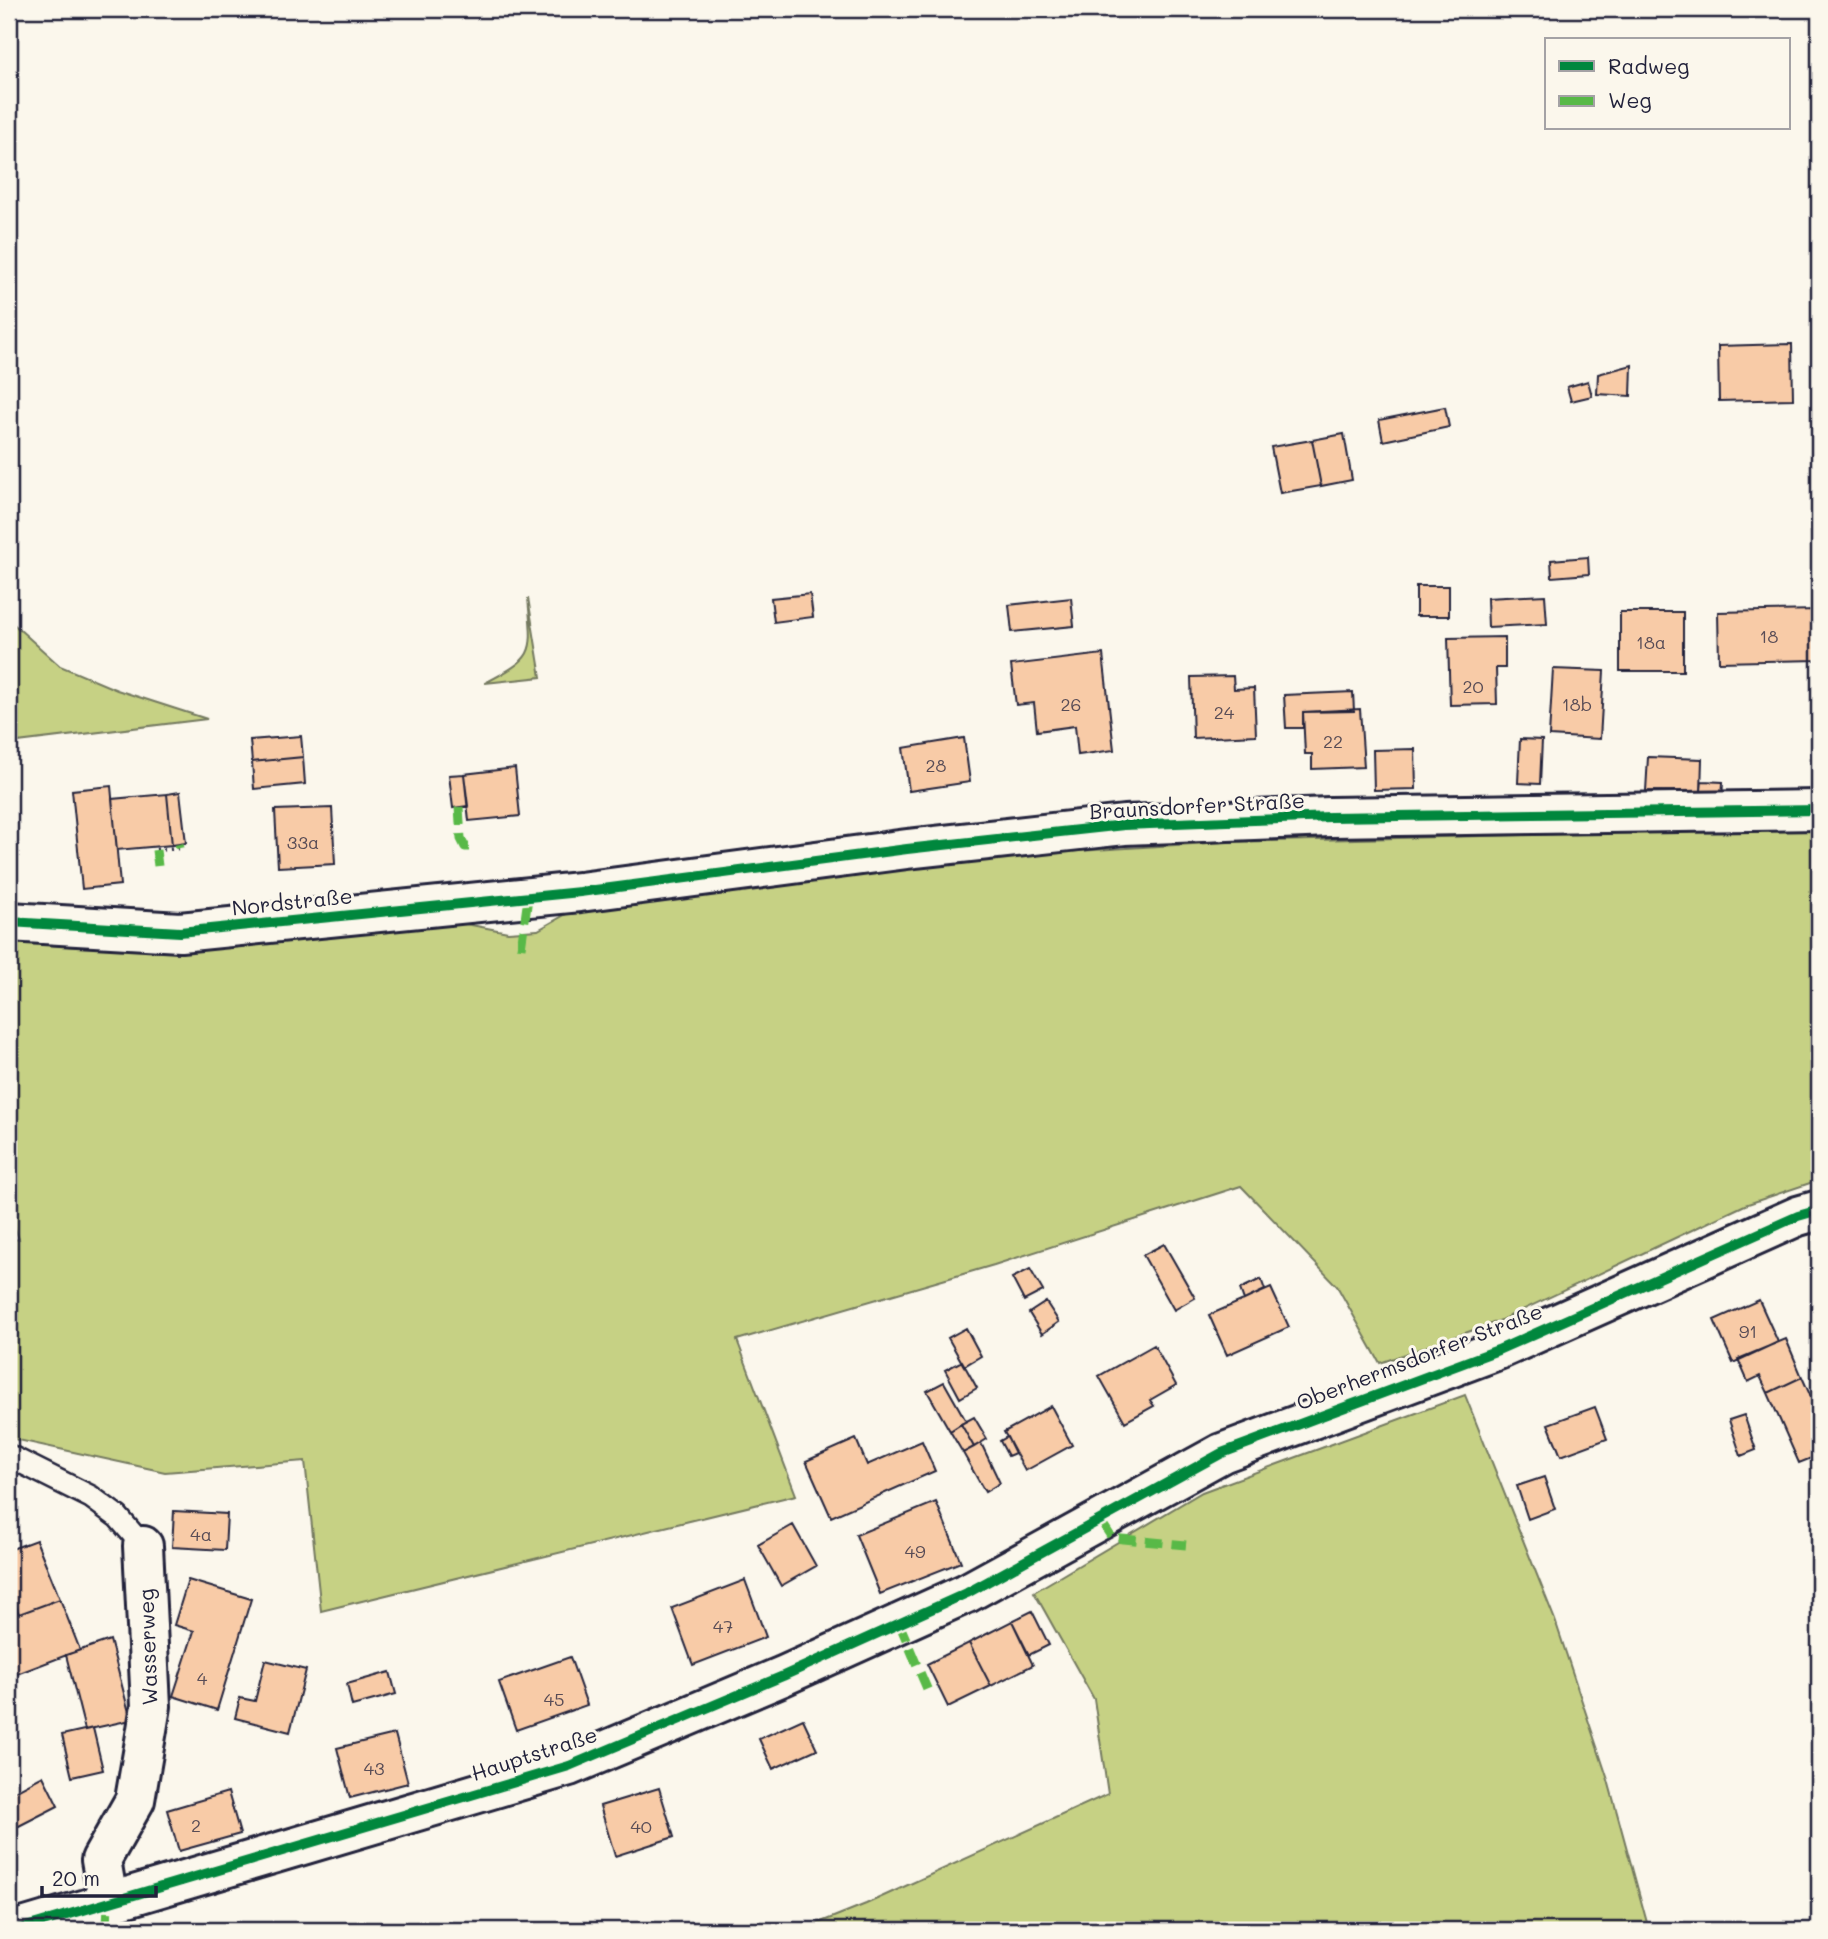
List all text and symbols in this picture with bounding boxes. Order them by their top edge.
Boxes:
legend [1545,38,1790,130]
text: Radweg [1608,52,1689,79]
text: Weg [1608,86,1652,113]
house number: 18 [1760,624,1779,648]
house number: 18a [1636,630,1666,654]
house number: 20 [1462,674,1484,698]
house number: 26 [1061,692,1081,716]
house number: 18b [1562,692,1592,716]
house number: 24 [1214,700,1235,724]
house number: 22 [1323,729,1343,753]
house number: 28 [926,753,947,777]
street label: Braunsdorfer Straße [1089,786,1305,824]
house number: 33a [287,830,319,854]
street label: Nordstraße [230,881,354,921]
street label: Oberhermsdorfer Straße [1292,1297,1546,1415]
house number: 91 [1739,1319,1757,1343]
house number: 4a [190,1522,212,1546]
house number: 49 [904,1539,926,1563]
street label: Wasserweg [131,1588,163,1706]
house number: 47 [713,1614,733,1638]
house number: 4 [197,1666,208,1690]
house number: 45 [543,1687,565,1711]
street label: Hauptstraße [467,1720,601,1786]
house number: 43 [363,1756,385,1780]
house number: 2 [191,1813,201,1837]
house number: 40 [630,1814,652,1838]
scale bar [42,1855,156,1899]
text: 20 m [52,1864,100,1891]

